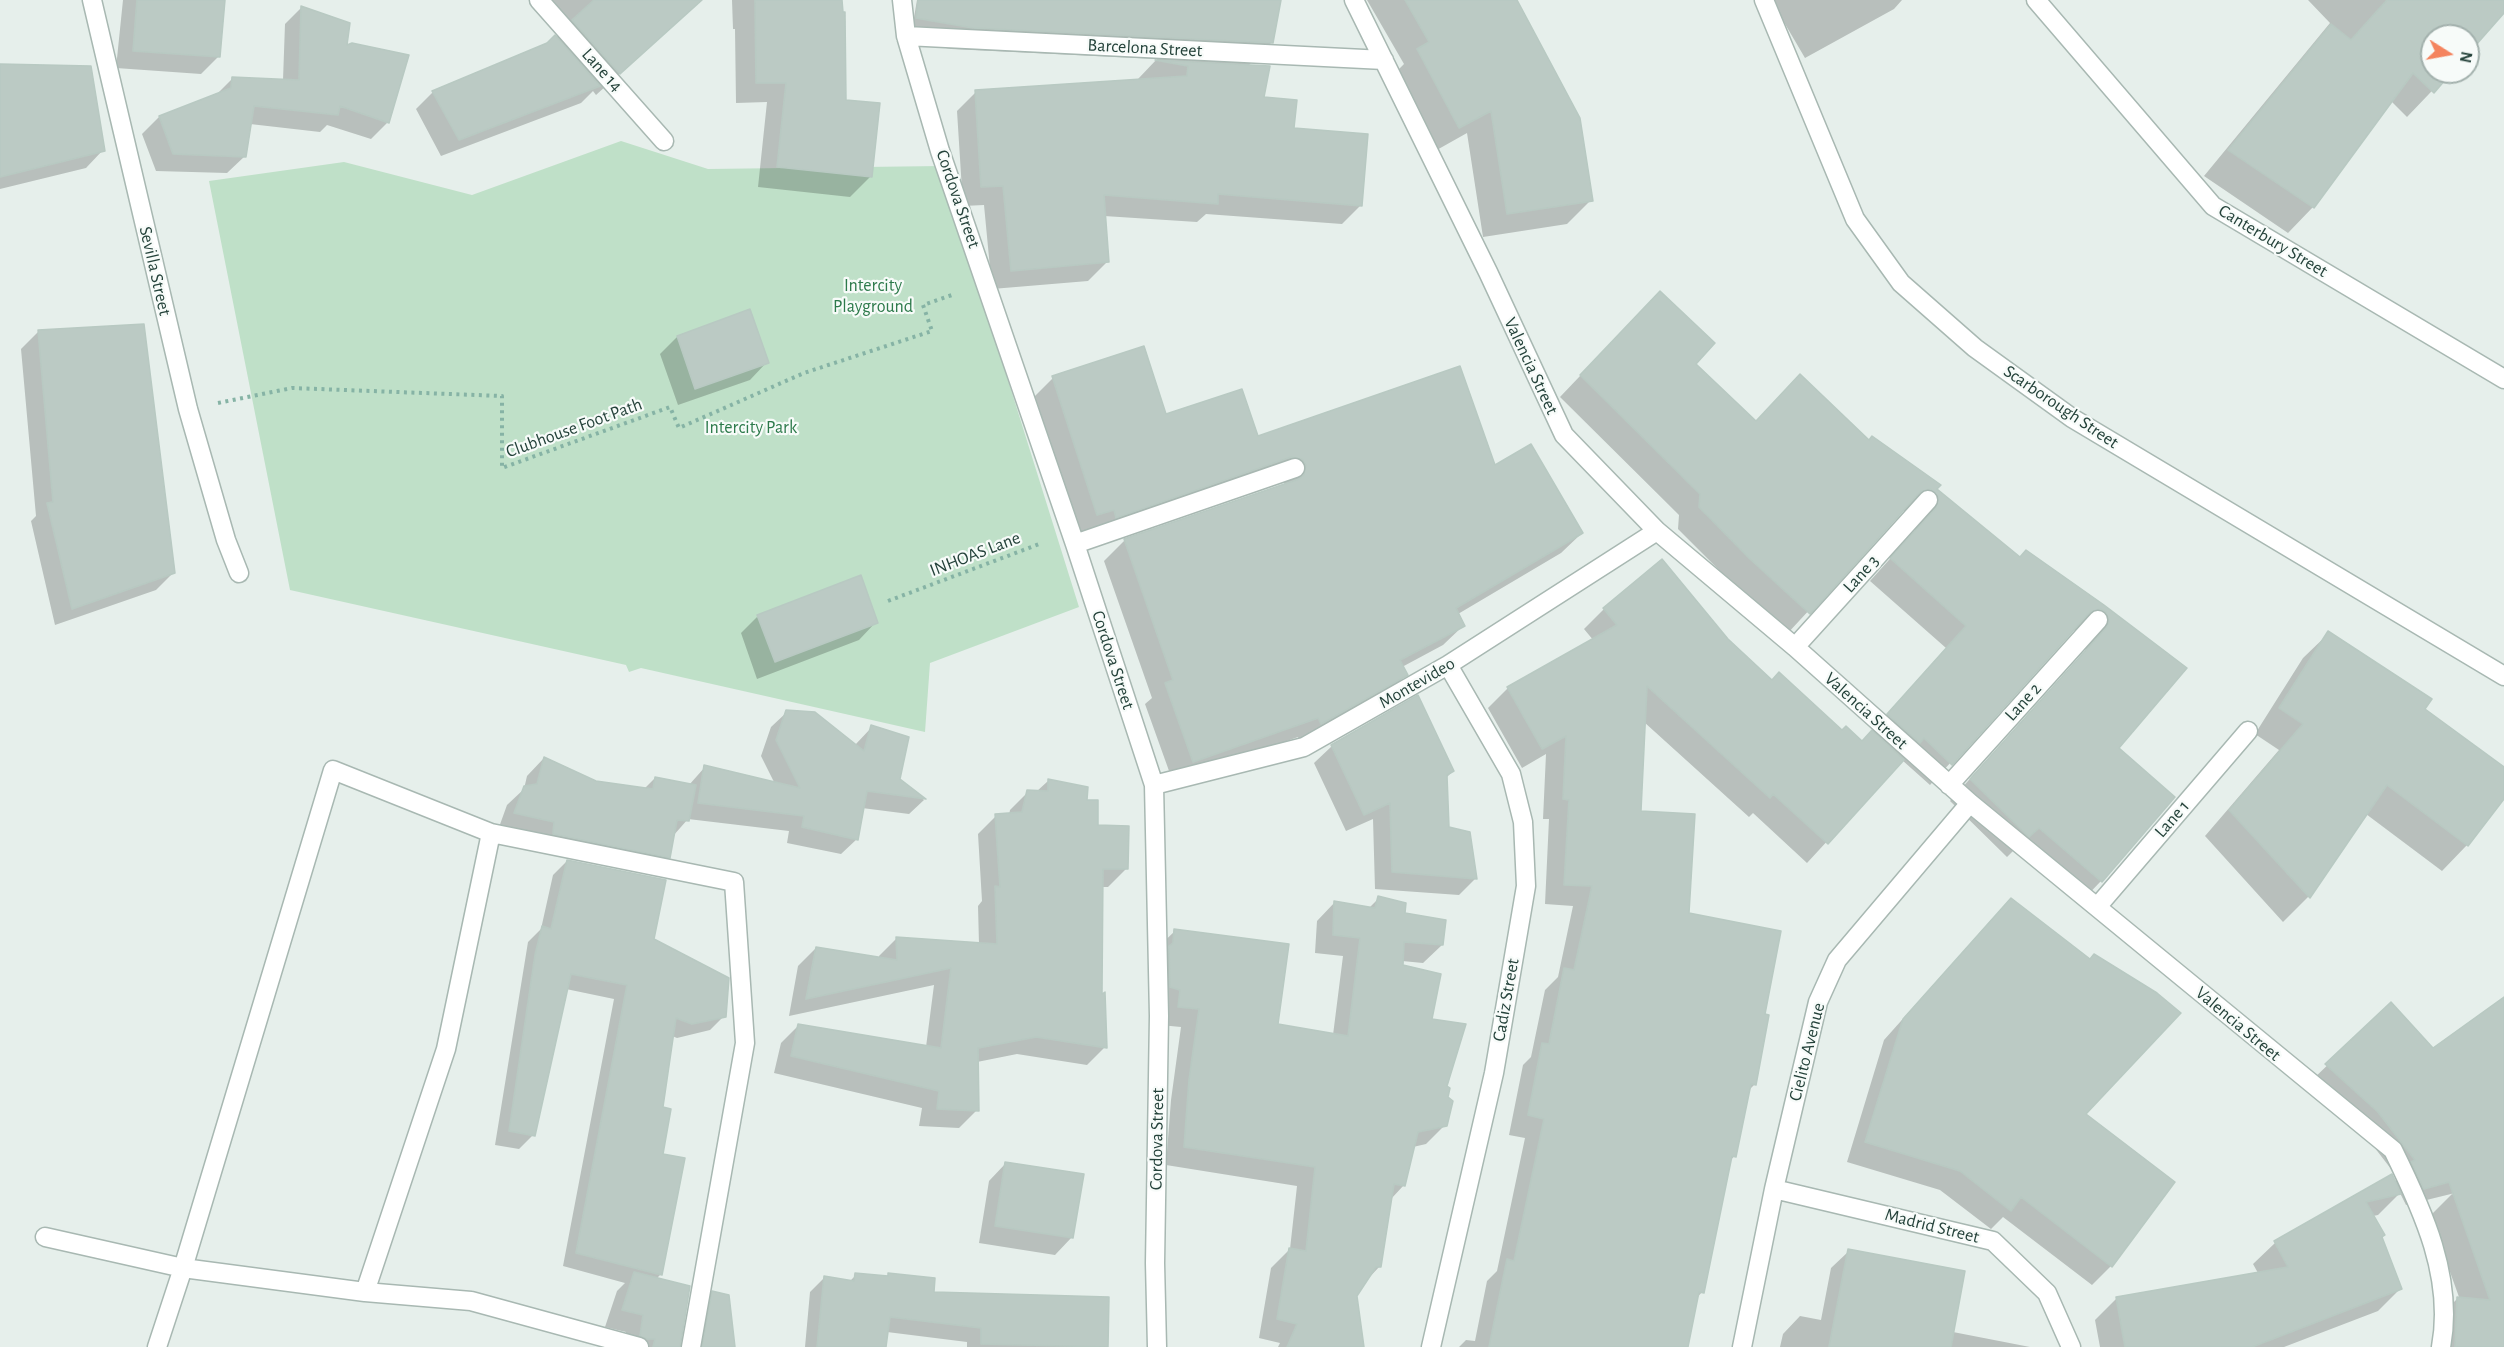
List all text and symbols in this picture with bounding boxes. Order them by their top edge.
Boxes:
north arrow [2420,24,2480,84]
street label: Barcelona Street [1087,34,1203,62]
street label: Lane 14 [577,44,627,96]
text: N [2457,50,2475,64]
street label: Cordova Street [931,147,985,251]
street label: Canterbury Street [2214,200,2332,282]
street label: Sevilla Street [134,224,176,318]
park label: Intercity Playground [833,275,913,318]
street label: Valencia Street [1499,314,1563,418]
street label: Scarborough Street [1999,361,2123,453]
street label: Clubhouse Foot Path [503,393,645,463]
park label: Intercity Park [705,417,797,439]
street label: INHOAS Lane [927,527,1023,581]
street label: Lane 3 [1838,551,1884,597]
street label: Cordova Street [1087,608,1139,712]
street label: Montevideo [1375,653,1459,713]
street label: Valencia Street [1820,668,1912,754]
street label: Lane 2 [2000,678,2046,726]
street label: Lane 1 [2150,796,2194,842]
street label: Cadiz Street [1488,957,1524,1043]
street label: Valencia Street [2191,982,2285,1066]
street label: Cielito Avenue [1784,1001,1830,1103]
street label: Cordova Street [1145,1088,1169,1190]
street label: Madrid Street [1883,1204,1981,1248]

